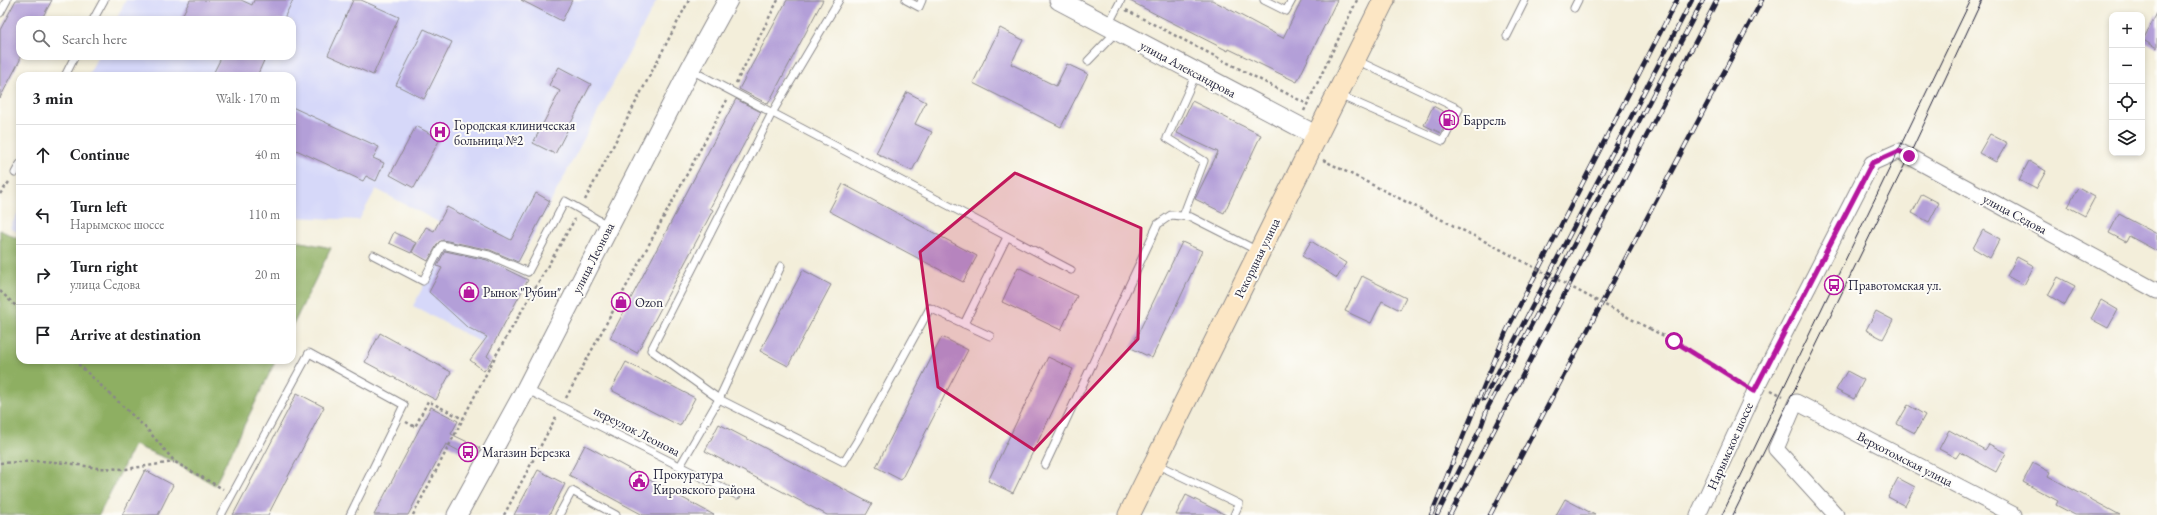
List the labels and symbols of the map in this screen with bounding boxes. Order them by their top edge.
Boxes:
street label: улица Александрова [1137,37,1240,102]
fuel station icon: Баррель [1438,109,1460,131]
place label: Баррель [1463,112,1506,129]
place label: Городская клиническая больница №2 [454,117,576,149]
hospital icon: Городская клиническая больница №2 [429,121,451,143]
route end [1900,147,1918,165]
street label: улица Седова [1980,190,2051,238]
street label: Рекордная улица [1230,214,1284,301]
street label: улица Леонова [568,219,619,296]
bus stop icon: Правотомская ул. [1823,274,1845,296]
place label: Правотомская ул. [1848,277,1941,294]
shop icon: Рынок "Рубин" [458,281,480,303]
place label: Рынок "Рубин" [483,284,561,301]
shop icon: Ozon [610,291,632,313]
place label: Ozon [635,294,663,311]
route start [1665,332,1683,350]
street label: Нарымское шоссе [1703,399,1757,493]
street label: переулок Леонова [591,402,684,460]
street label: Верхотомская улица [1854,427,1957,491]
bus stop icon: Магазин Березка [457,441,479,463]
place label: Магазин Березка [482,444,571,461]
place label: Прокуратура Кировского района [653,466,756,498]
public building icon: Прокуратура Кировского района [628,470,650,492]

